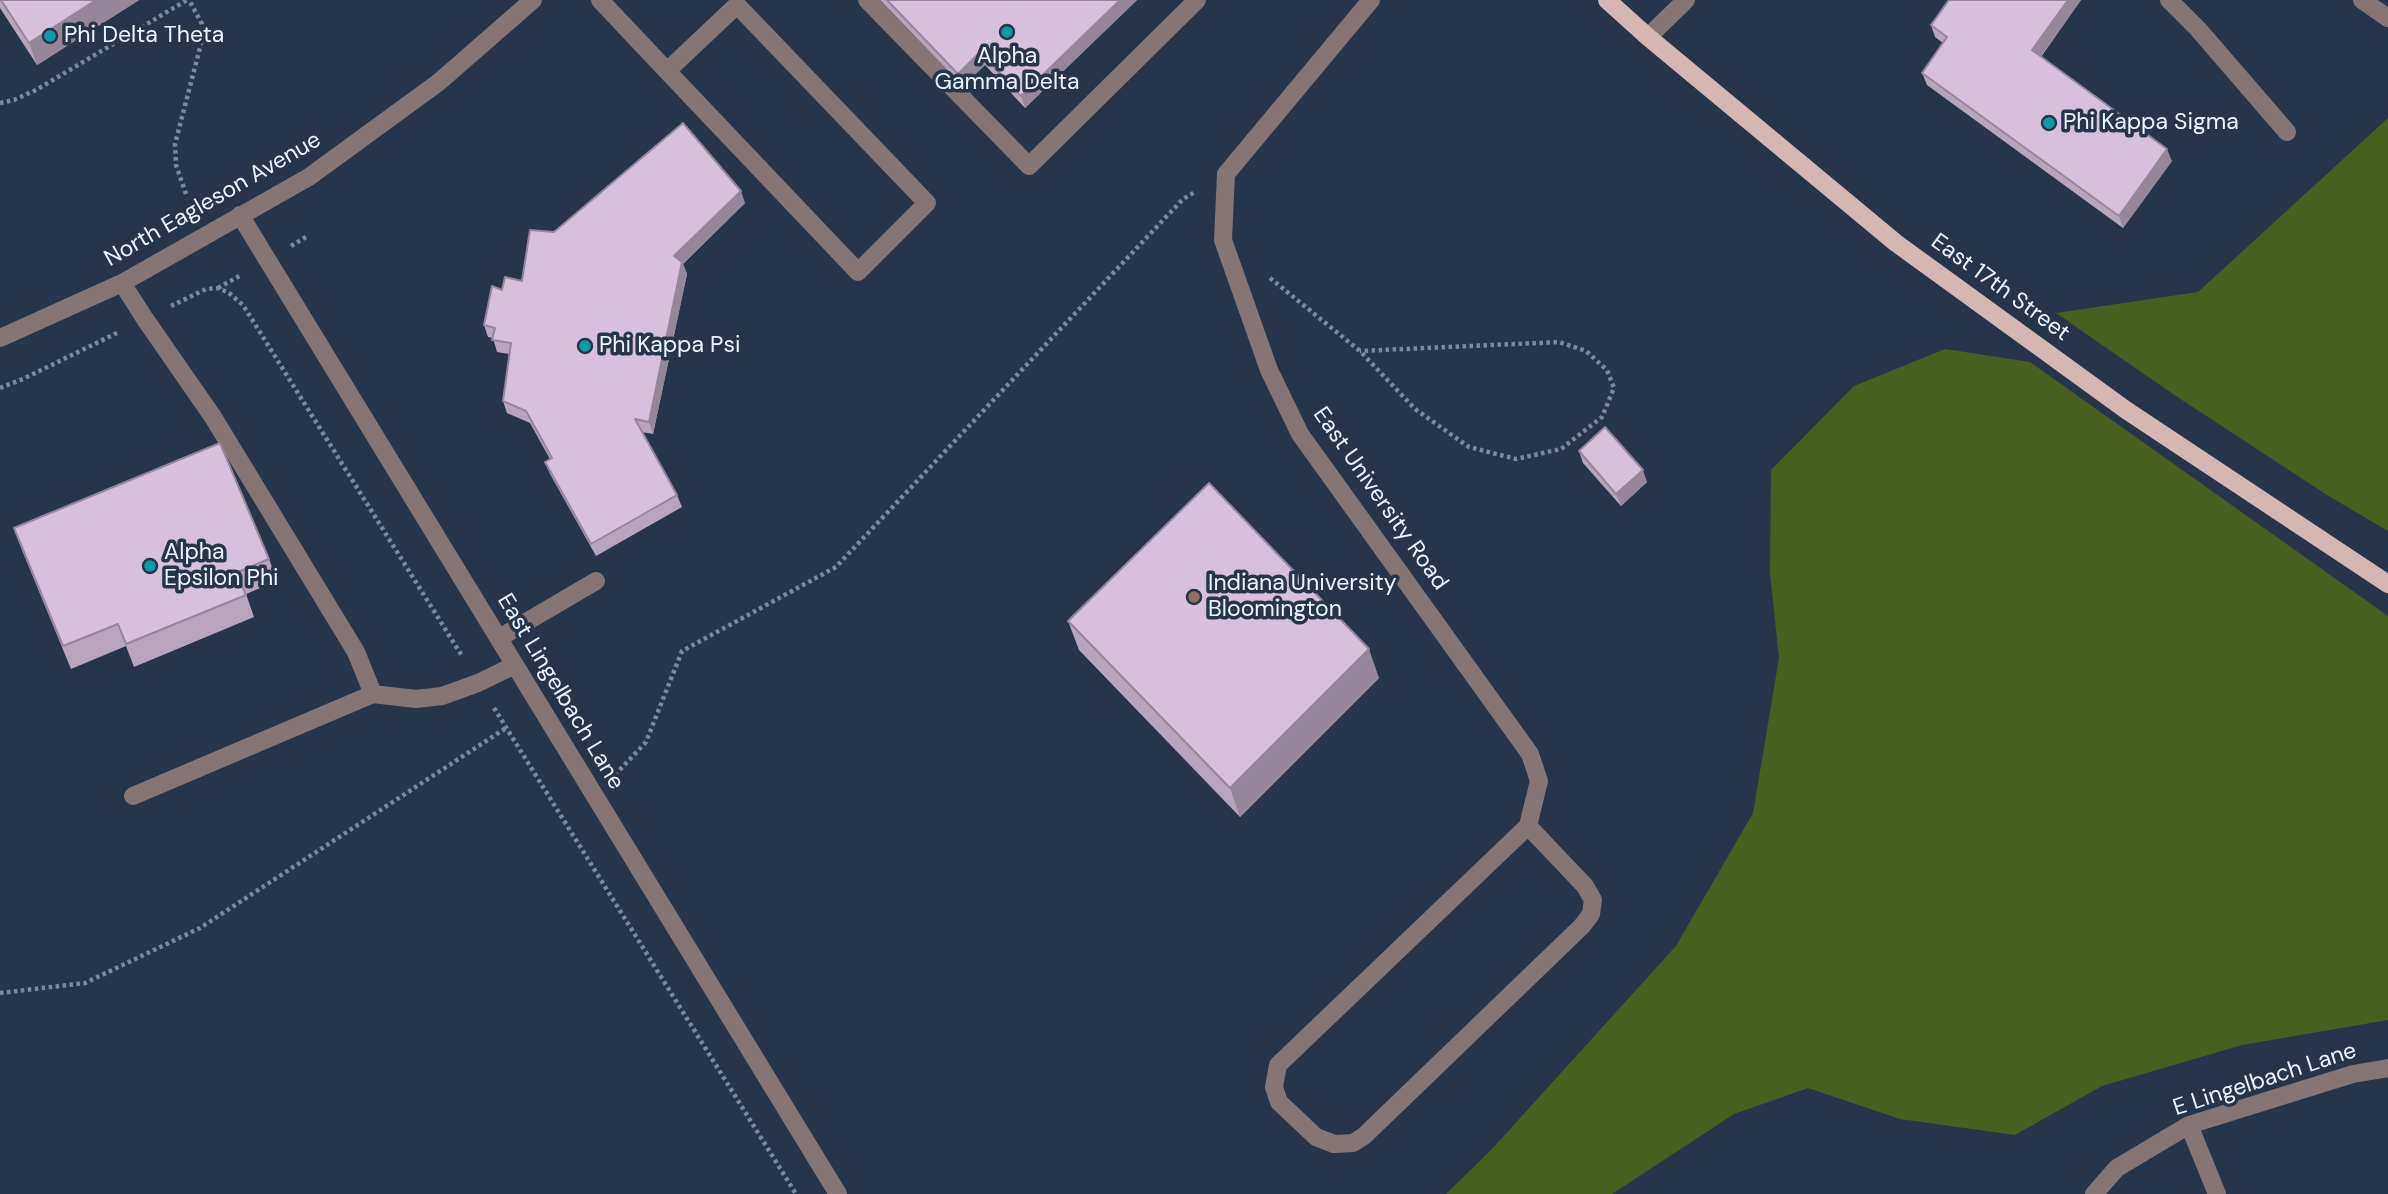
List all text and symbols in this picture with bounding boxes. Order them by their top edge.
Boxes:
place label: Phi Delta Theta [64,22,224,50]
marker: Alpha Gamma Delta [999,24,1015,40]
marker: Phi Delta Theta [42,28,58,44]
place label: Alpha Gamma Delta [934,43,1080,97]
place label: Phi Kappa Sigma [2063,109,2239,137]
marker: Phi Kappa Sigma [2041,115,2057,131]
street label: North Eagleson Avenue [100,127,326,273]
street label: East 17th Street [1925,228,2075,348]
place label: Phi Kappa Psi [599,332,740,360]
marker: Phi Kappa Psi [577,338,593,354]
street label: East University Road [1306,402,1454,596]
place label: Alpha Epsilon Phi [164,539,279,593]
marker: Alpha Epsilon Phi [142,558,158,574]
place label: Indiana University Bloomington [1208,570,1397,624]
street label: East Lingelbach Lane [491,589,629,795]
marker: Indiana University Bloomington [1186,589,1202,605]
street label: E Lingelbach Lane [2170,1037,2360,1123]

